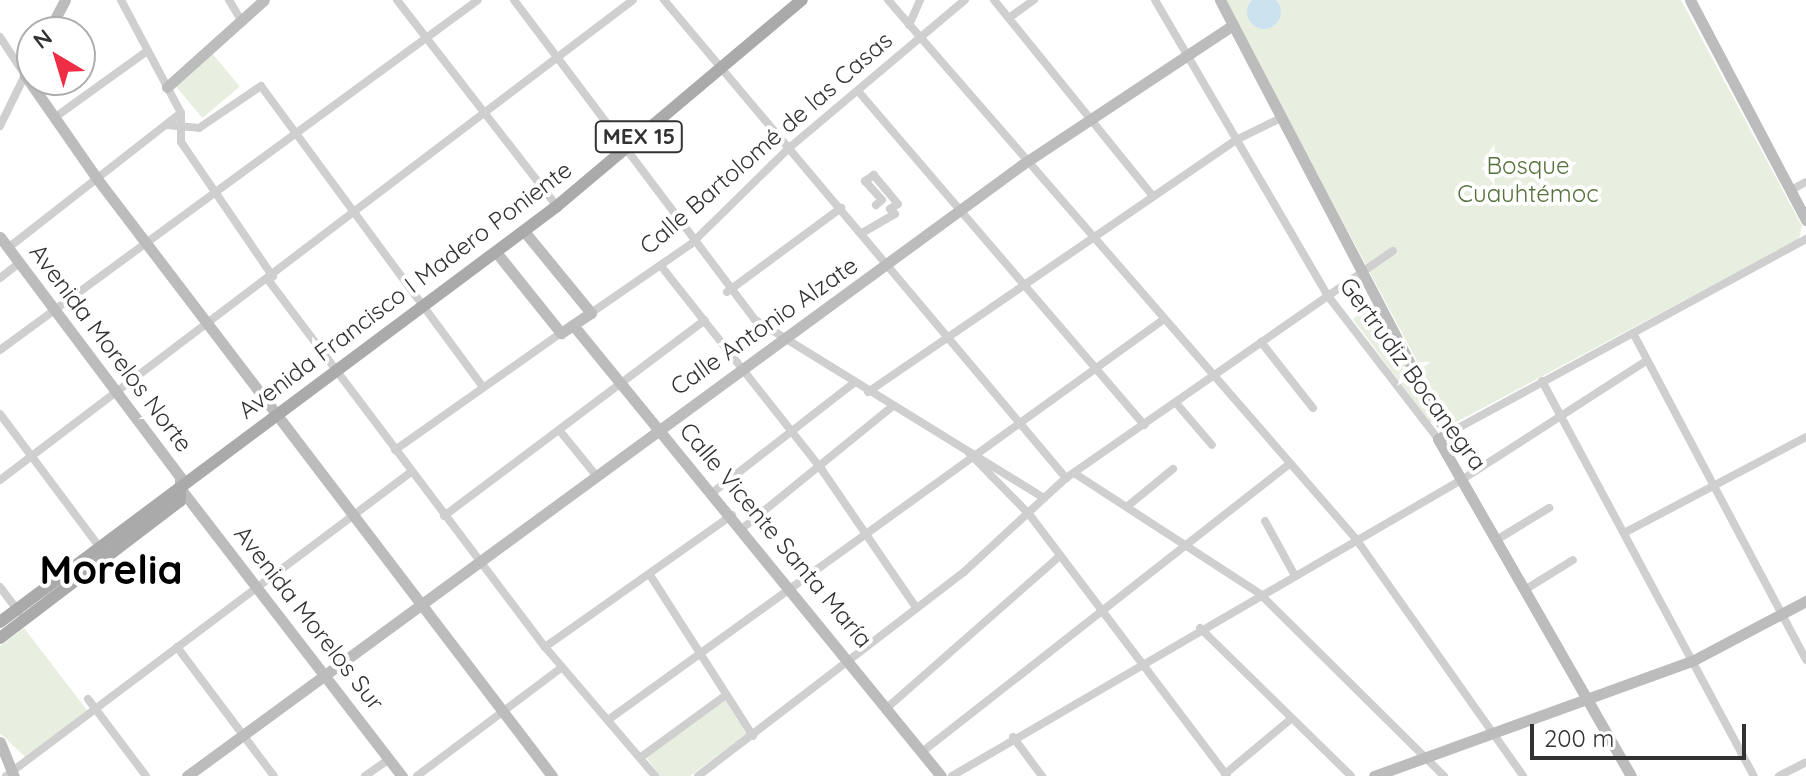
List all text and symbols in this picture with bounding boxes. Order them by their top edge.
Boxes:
north arrow [16,16,96,96]
text: N [27,23,57,55]
street label: Calle Bartolomé de las Casas [634,26,898,260]
road number: MEX 15 [593,119,685,155]
park label: Bosque Cuauhtémoc [1457,152,1599,208]
street label: Avenida Francisco I Madero Poniente [233,155,577,425]
street label: Avenida Morelos Norte [23,238,199,458]
street label: Calle Antonio Alzate [665,251,863,401]
street label: Gertrudiz Bocanegra [1333,272,1493,476]
street label: Calle Vicente Santa María [673,417,879,653]
street label: Avenida Morelos Sur [228,520,390,716]
district label: Morelia [39,545,183,593]
scale bar [1534,708,1750,758]
text: 200 m [1544,723,1614,753]

